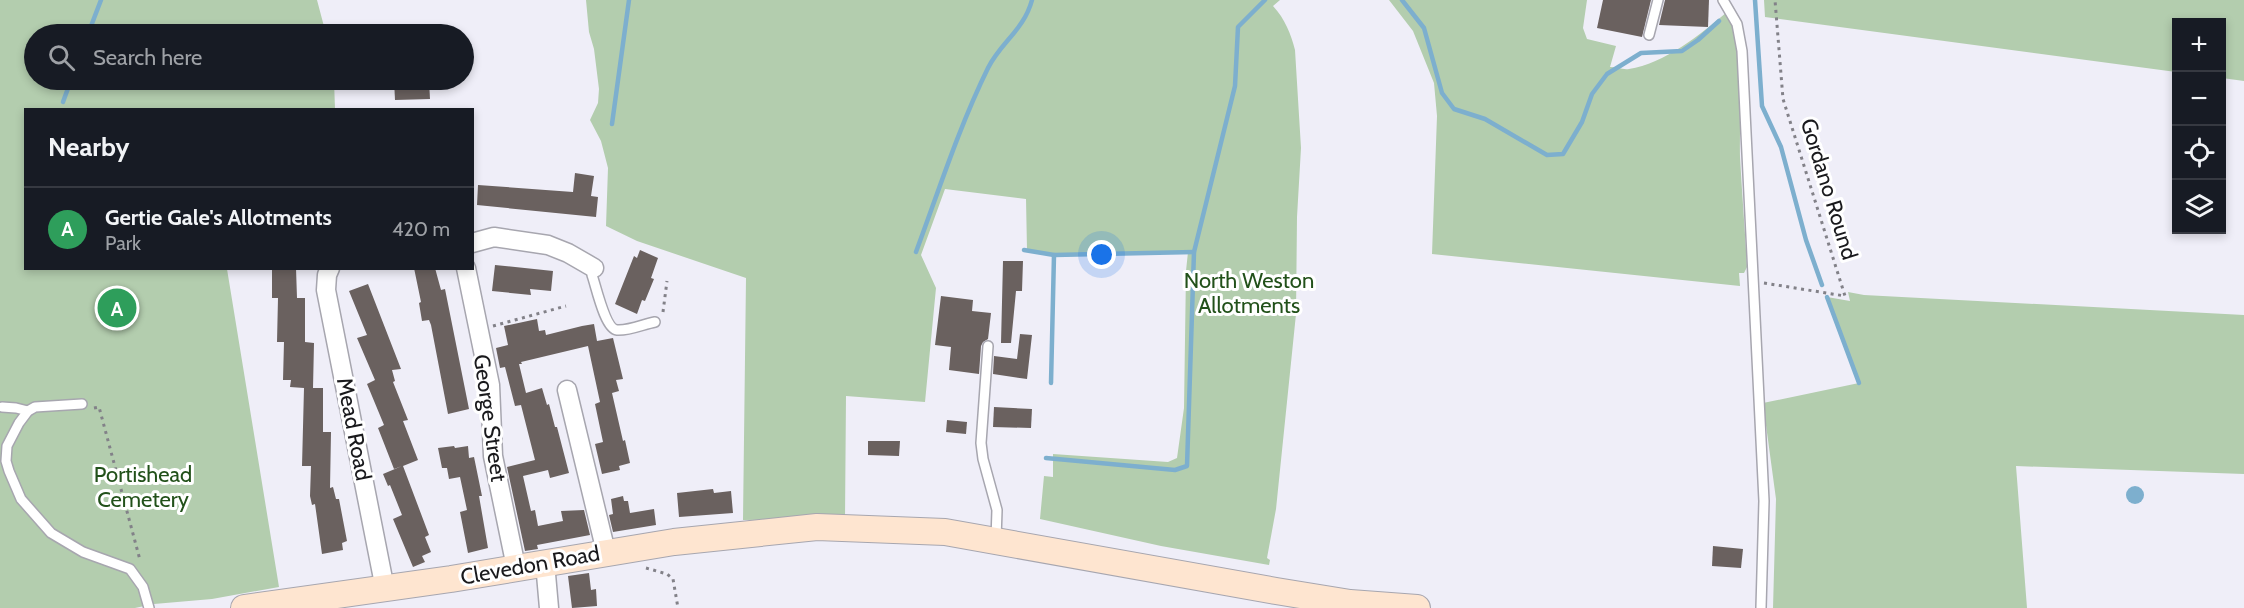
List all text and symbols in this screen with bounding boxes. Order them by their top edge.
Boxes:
map controls [2172,18,2226,234]
button: + [2172,18,2226,72]
search box [24,24,474,90]
icon: search [45,41,78,74]
text: Search here [93,44,202,71]
button: − [2172,72,2226,126]
street label: Gordano Round [1795,115,1863,263]
button: locate [2172,126,2226,180]
text: Nearby [48,131,129,163]
button: layers [2172,180,2226,234]
text: Gertie Gale's Allotments [105,204,332,231]
text: A [61,217,74,241]
text: 420 m [392,217,450,241]
text: Park [105,231,141,255]
your location [1087,240,1116,269]
park label: North Weston Allotments [1184,267,1314,319]
pin: A [98,286,136,330]
street label: George Street [468,352,512,484]
street label: Mead Road [331,375,377,483]
park label: Portishead Cemetery [94,461,192,513]
street label: Clevedon Road [458,539,602,591]

